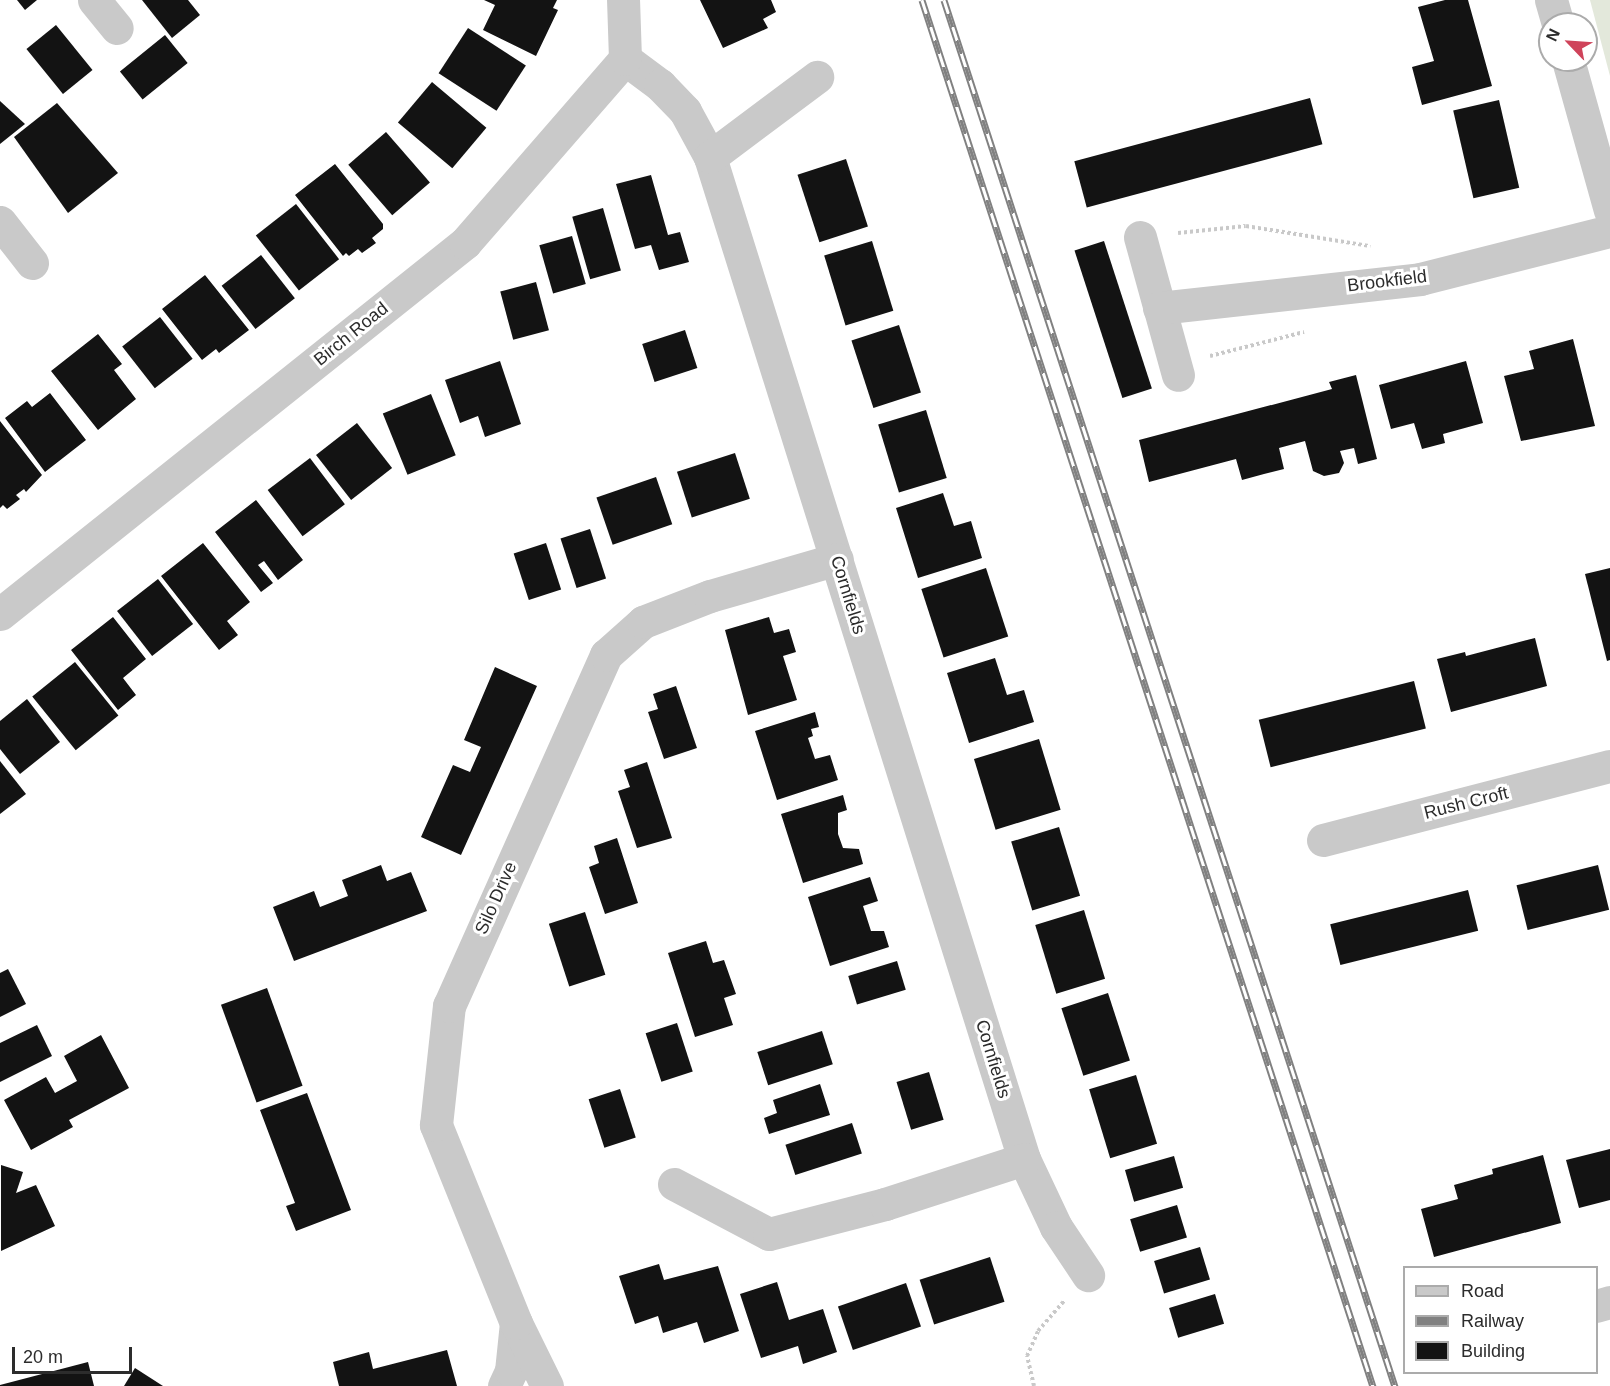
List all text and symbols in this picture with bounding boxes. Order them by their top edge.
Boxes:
north arrow [1538,12,1598,72]
text: N [1543,26,1563,44]
street label: Brookfield [1346,265,1428,297]
street label: Birch Road [310,298,392,370]
street label: Cornfields [826,553,870,637]
street label: Rush Croft [1422,782,1510,824]
street label: Silo Drive [470,858,522,938]
street label: Cornfields [971,1017,1015,1101]
legend [1403,1266,1598,1374]
text: Road [1461,1281,1504,1301]
text: Railway [1461,1311,1524,1331]
scale bar [15,1335,135,1373]
text: Building [1461,1341,1525,1361]
text: 20 m [23,1347,63,1367]

